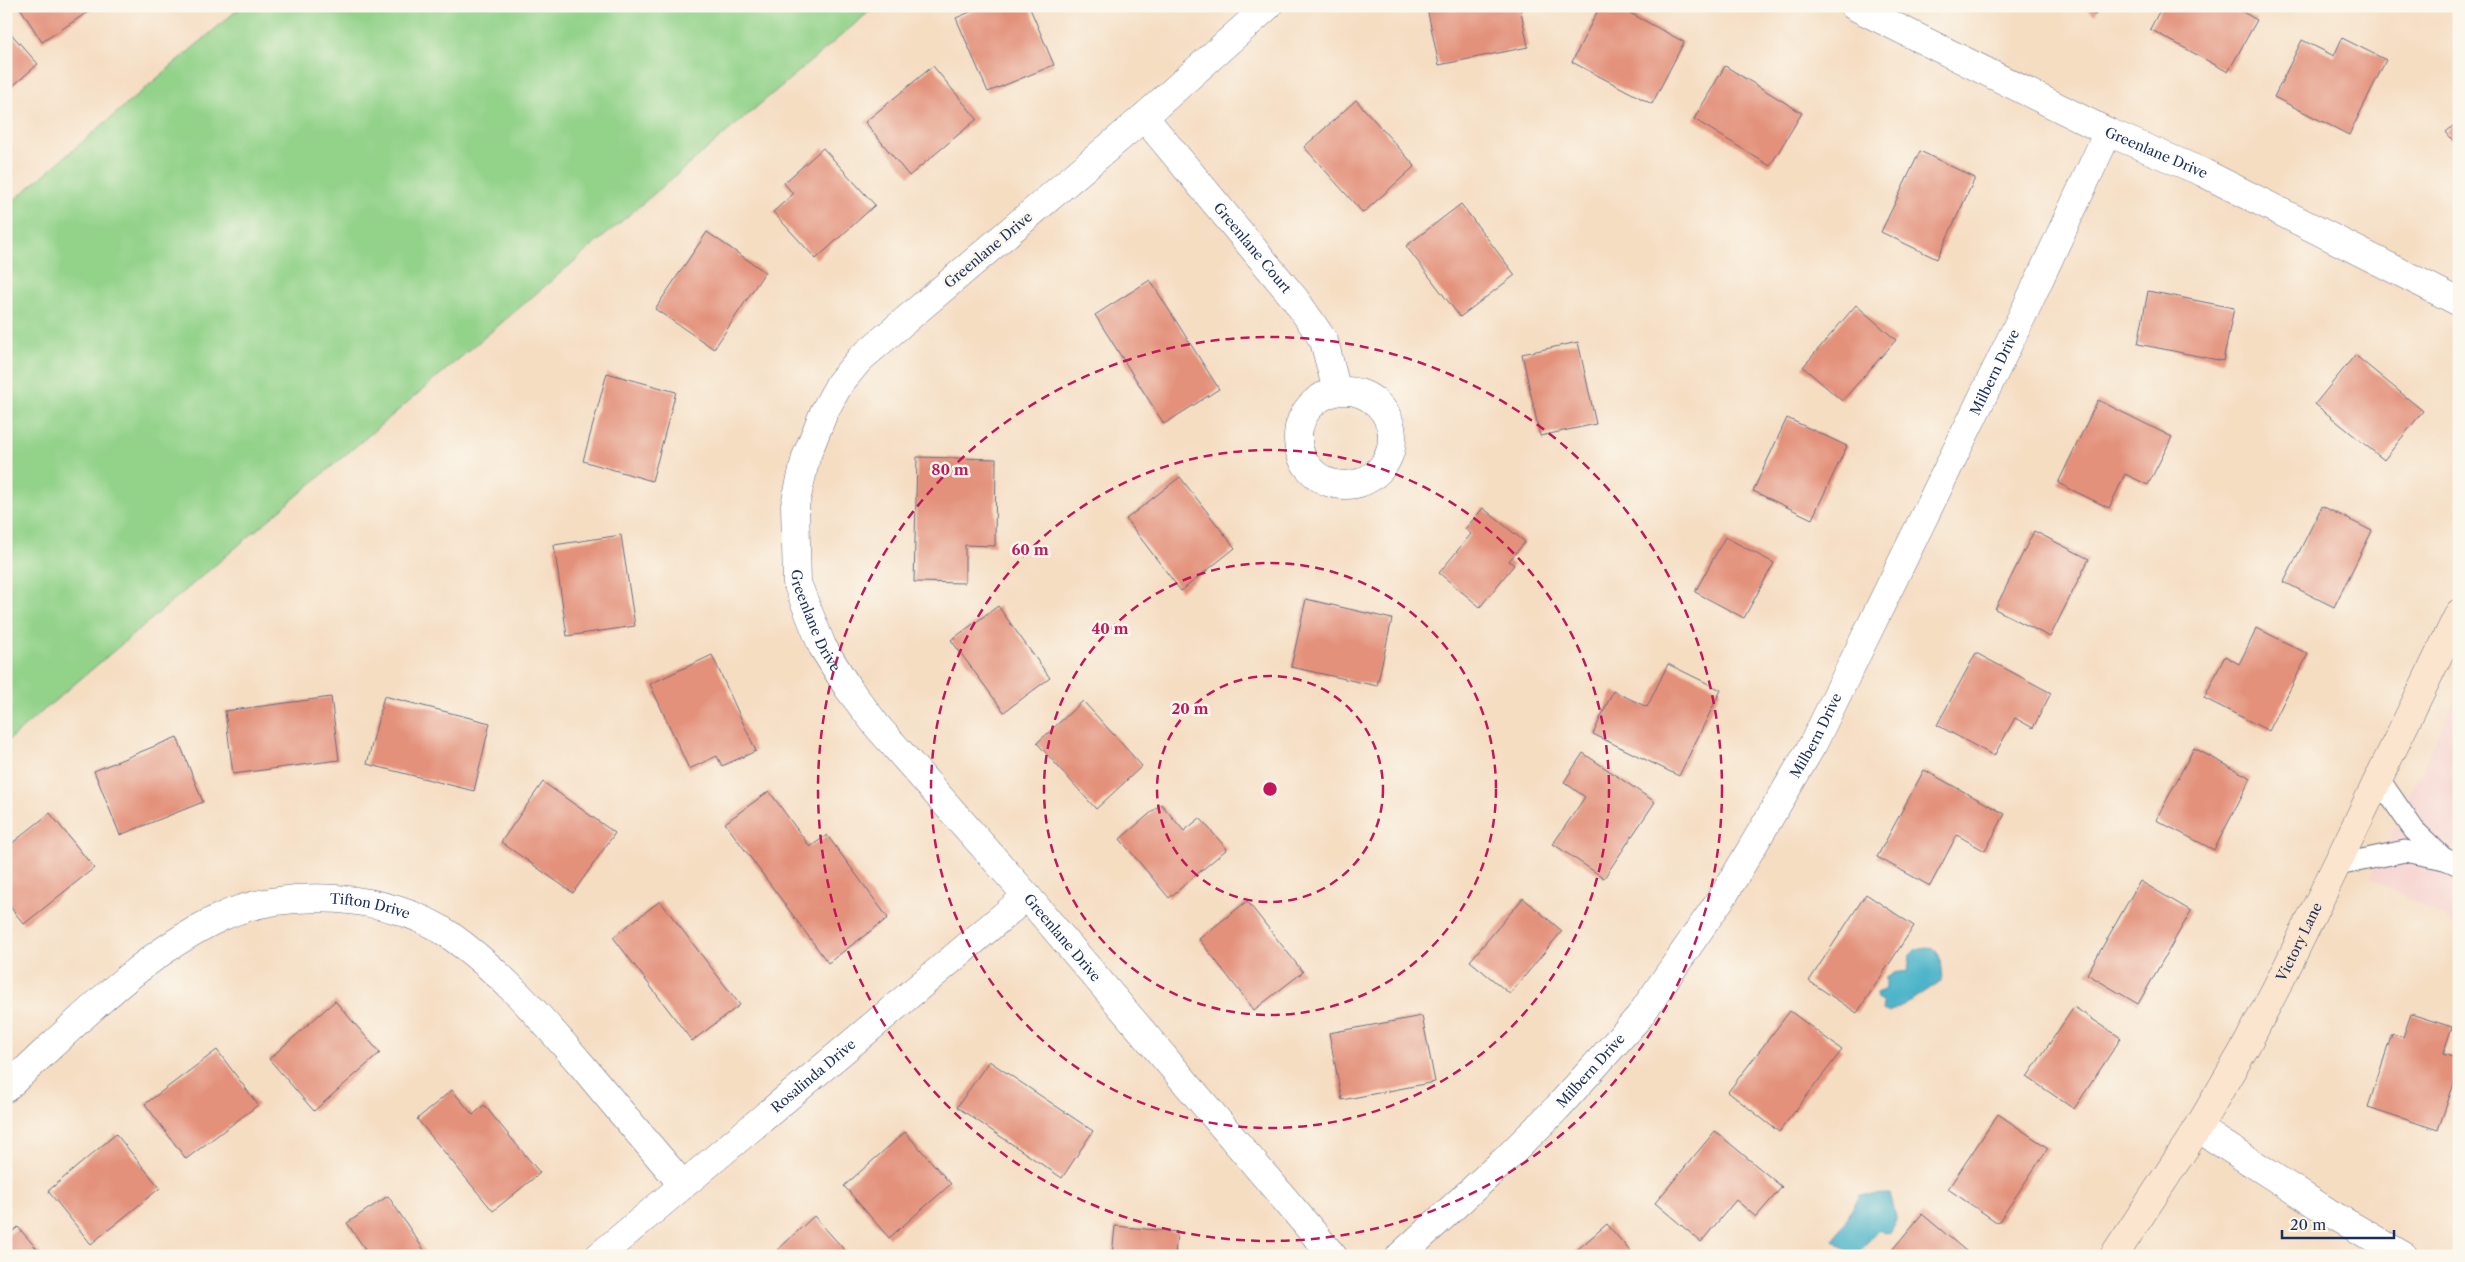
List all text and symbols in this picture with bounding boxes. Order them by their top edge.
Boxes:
street label: Greenlane Drive [2102,123,2211,182]
street label: Greenlane Court [1210,199,1295,297]
street label: Greenlane Drive [940,208,1036,292]
street label: Milbern Drive [1966,326,2023,418]
text: 80 m [931,460,969,479]
text: 60 m [1011,540,1049,559]
street label: Greenlane Drive [788,569,845,675]
text: 40 m [1091,619,1129,638]
street label: Milbern Drive [1786,690,1846,781]
text: 20 m [1171,699,1209,718]
centre of rings [1261,780,1279,798]
street label: Tifton Drive [329,889,413,923]
street label: Greenlane Drive [1020,890,1105,985]
street label: Victory Lane [2272,899,2326,985]
street label: Milbern Drive [1553,1030,1629,1112]
street label: Rosalinda Drive [767,1035,860,1117]
scale bar [2282,1207,2395,1239]
text: 20 m [2290,1215,2326,1234]

